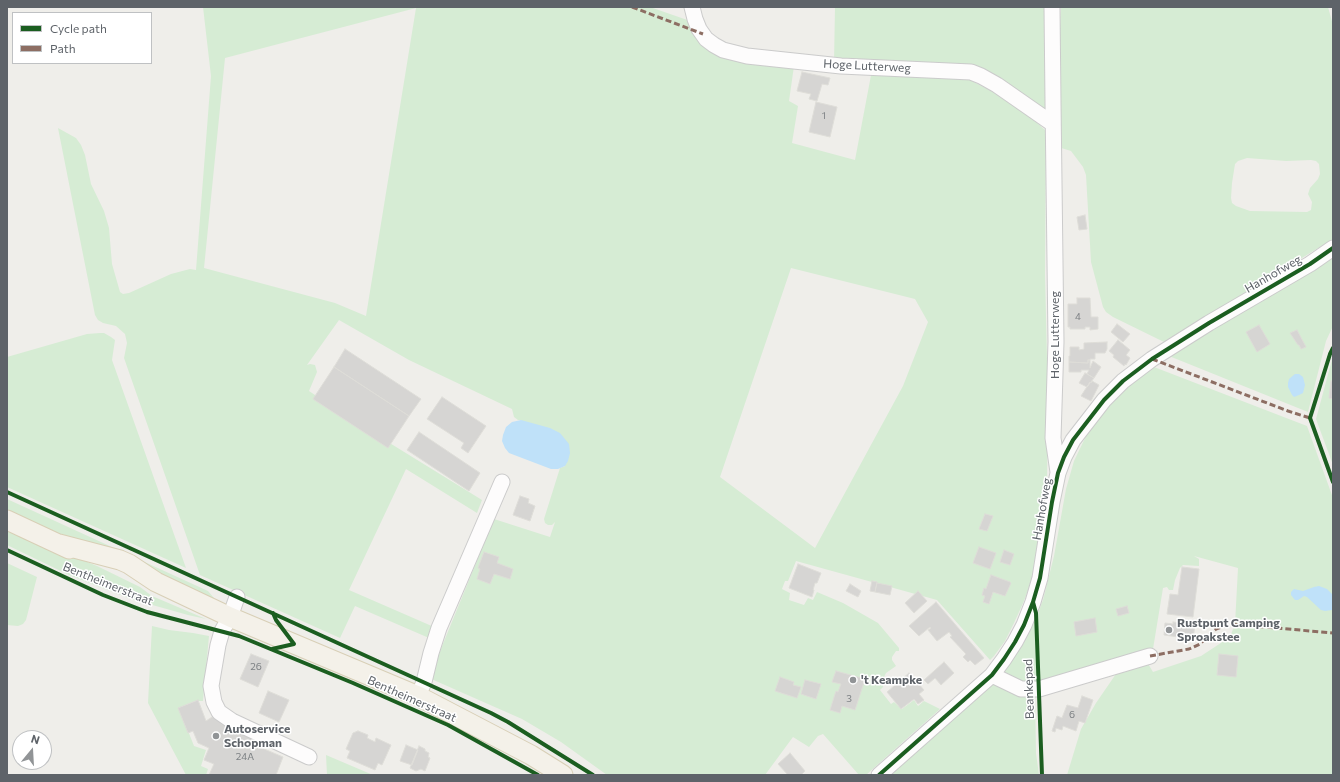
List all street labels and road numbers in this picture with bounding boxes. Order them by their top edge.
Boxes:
street label: Hoge Lutterweg [823,57,911,75]
street label: Hanhofweg [1242,252,1304,296]
street label: Hoge Lutterweg [1048,291,1062,379]
street label: Hanhofweg [1029,477,1055,541]
street label: Bentheimerstraat [61,559,155,609]
street label: Beankepad [1021,659,1037,719]
street label: Bentheimerstraat [365,673,459,725]

